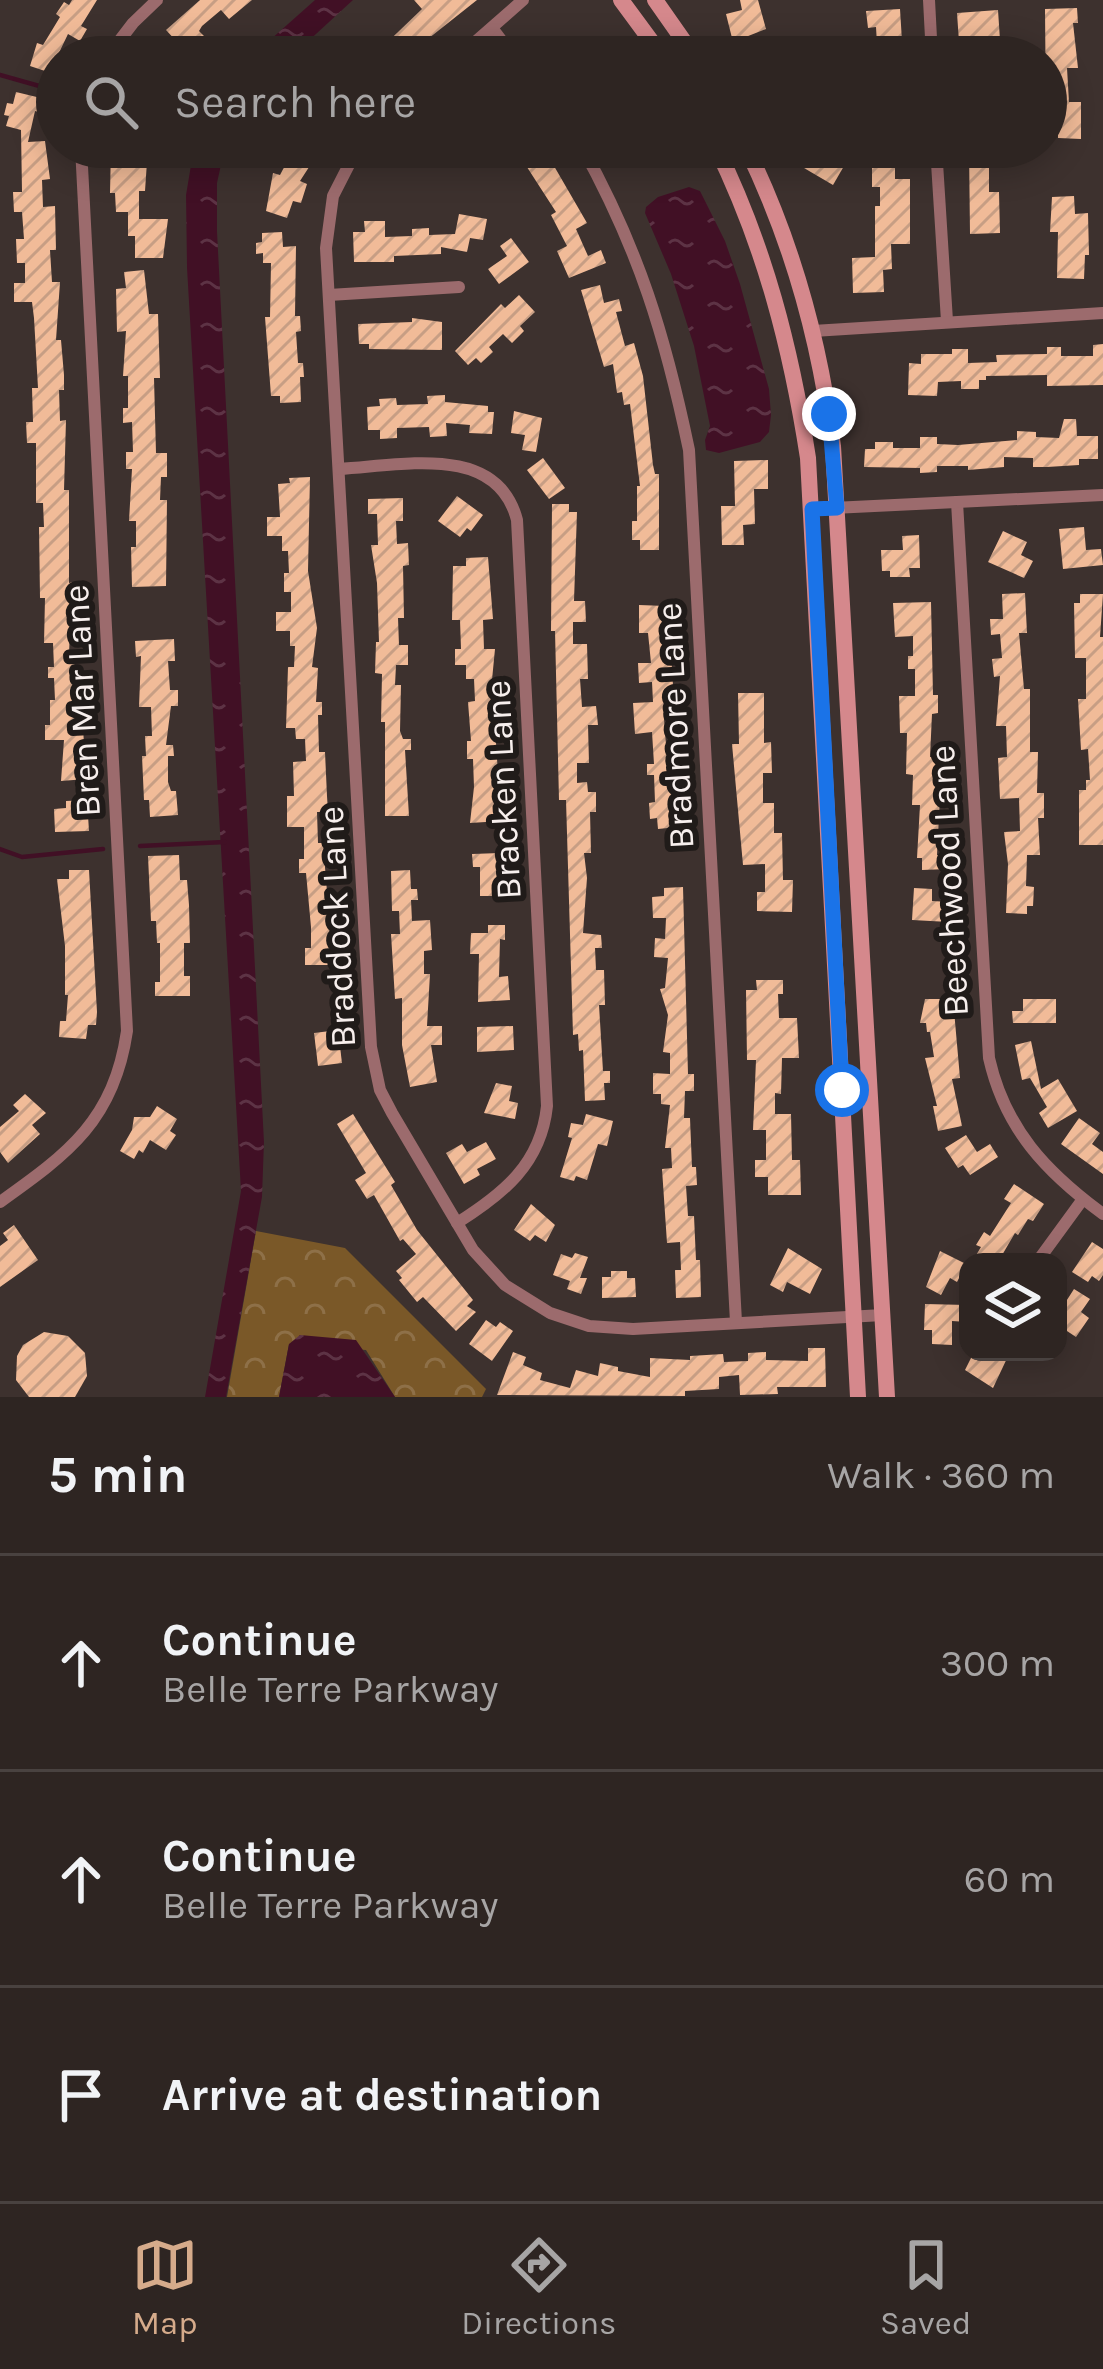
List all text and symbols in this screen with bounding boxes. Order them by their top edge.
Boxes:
search box [36,36,1067,168]
icon: search [78,69,144,135]
text: Search here [174,76,416,128]
route end [802,387,856,441]
street label: Bren Mar Lane [55,584,109,818]
street label: Bradmore Lane [648,602,702,850]
street label: Bracken Lane [476,679,530,901]
street label: Beechwood Lane [921,744,977,1018]
street label: Braddock Lane [310,805,364,1049]
route start [815,1063,869,1117]
map controls [959,1253,1067,1361]
button: layers [959,1253,1067,1361]
text: 5 min [48,1445,188,1505]
text: Walk · 360 m [827,1452,1055,1498]
text: Continue [162,1614,357,1666]
icon: ahead [48,1630,114,1696]
text: 300 m [940,1640,1055,1686]
text: Belle Terre Parkway [162,1666,499,1712]
text: Continue [162,1830,357,1882]
icon: ahead [48,1846,114,1912]
text: 60 m [964,1856,1055,1902]
text: Belle Terre Parkway [162,1882,499,1928]
icon: arrive [48,2062,114,2128]
text: Arrive at destination [162,2069,602,2121]
tab: Map [132,2232,198,2342]
tab: Directions [461,2232,616,2342]
tab: Saved [880,2232,971,2342]

